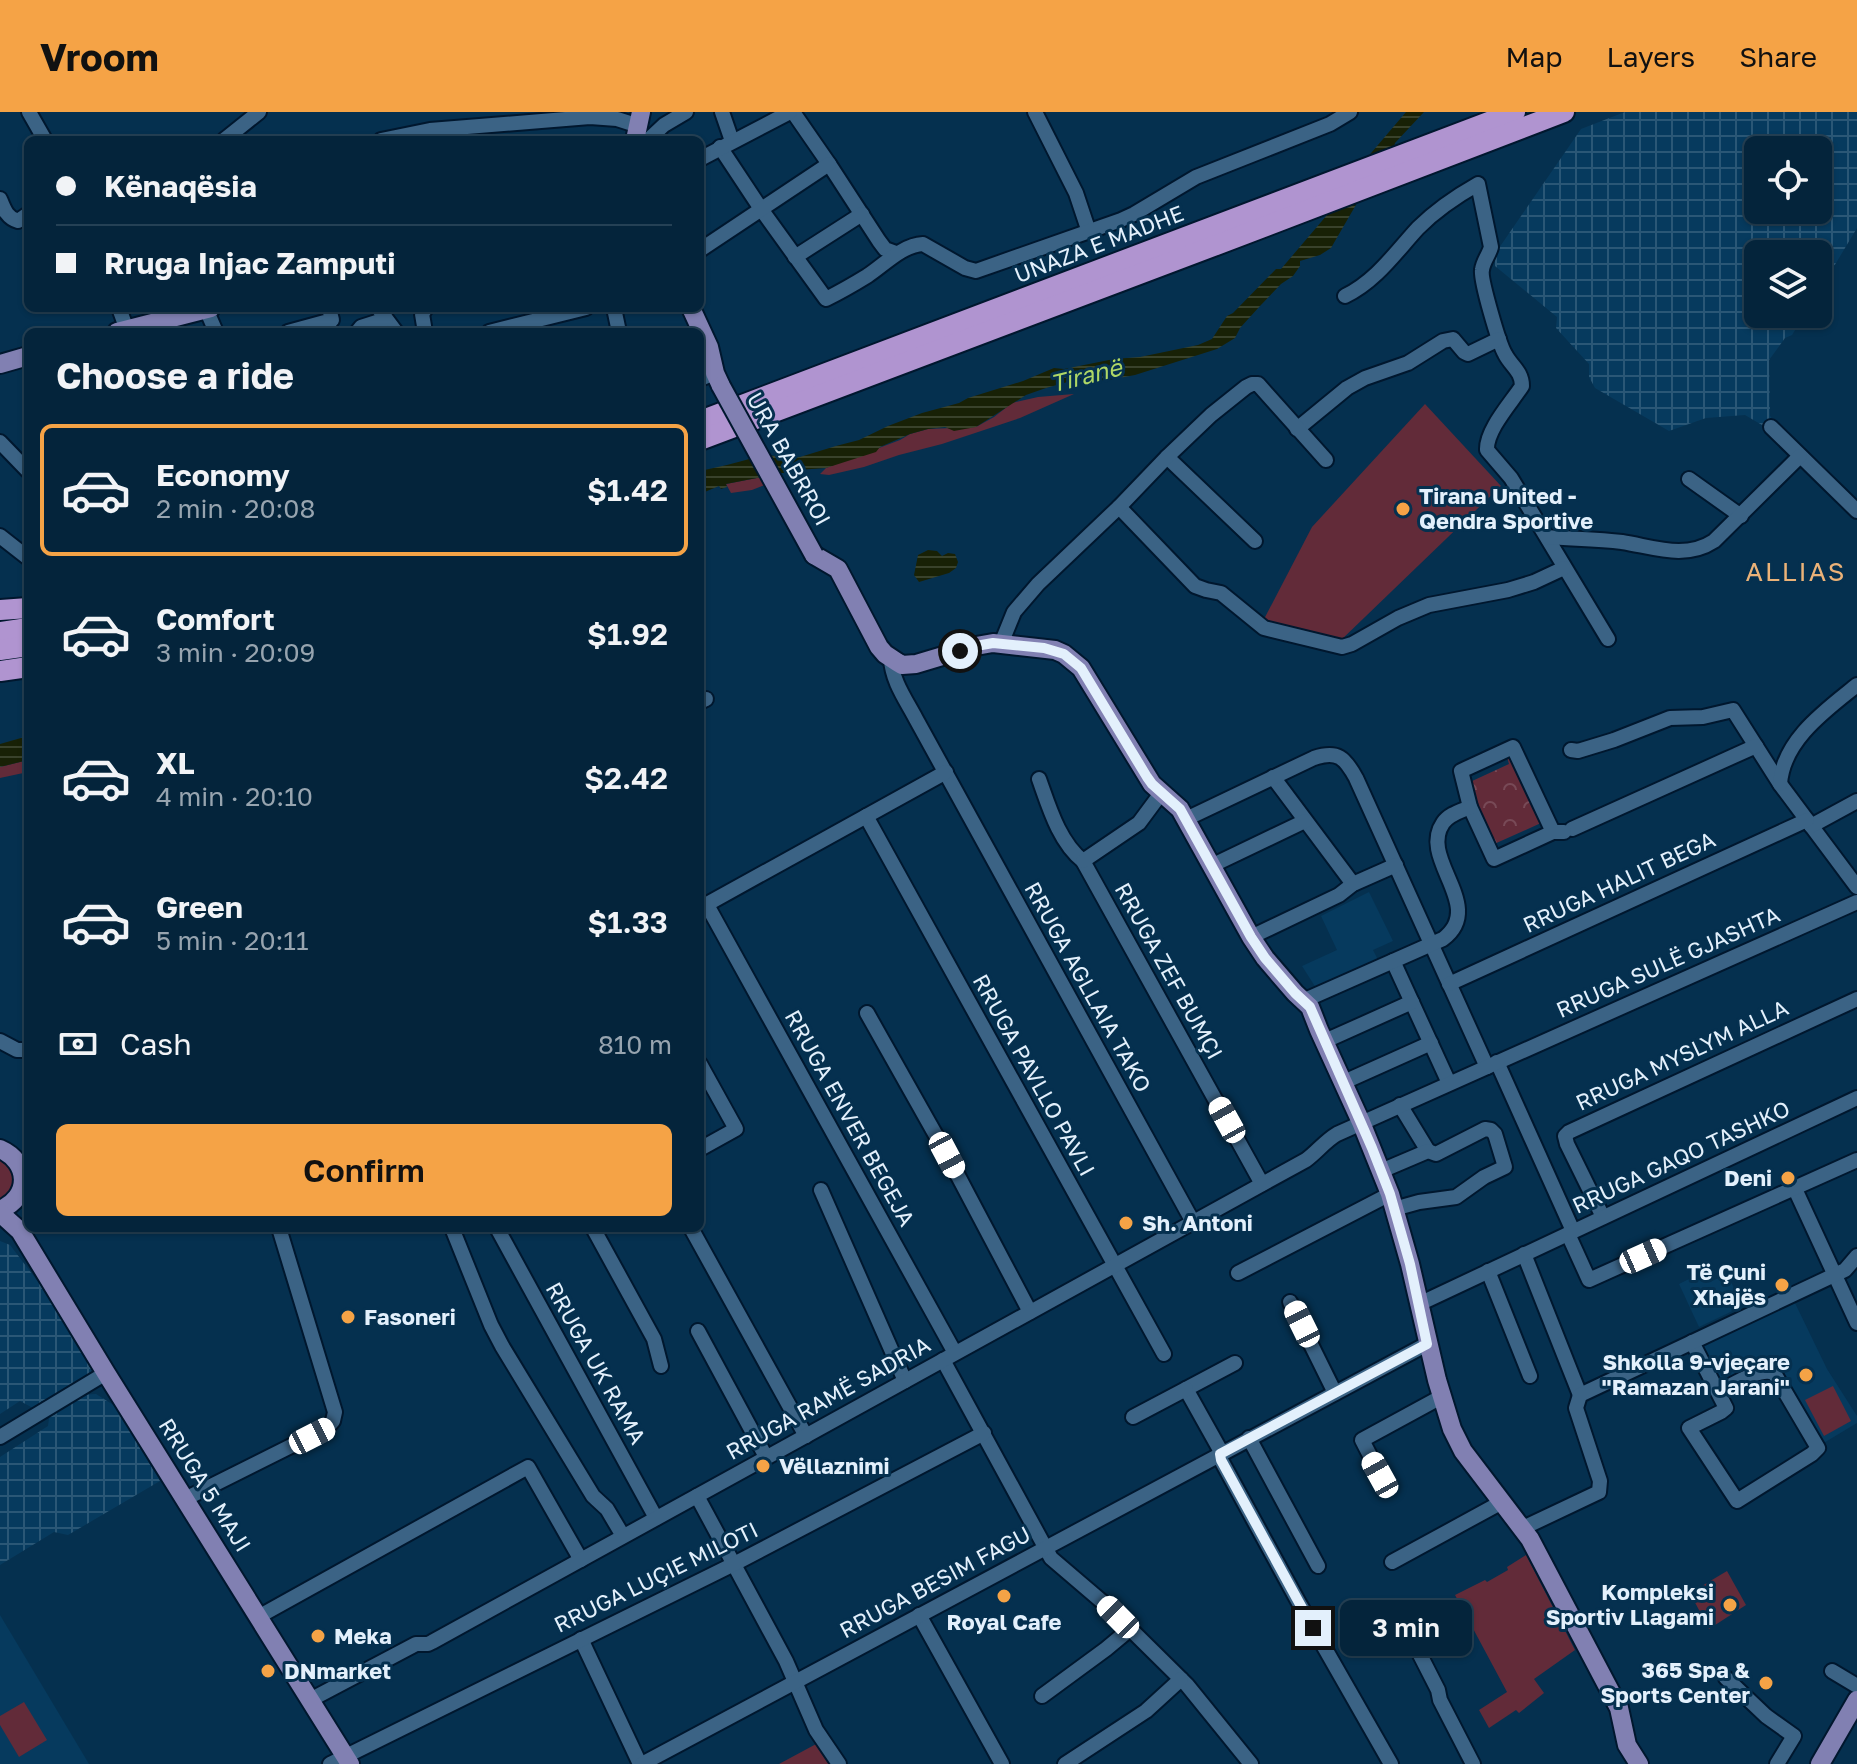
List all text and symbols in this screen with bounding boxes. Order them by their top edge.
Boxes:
text: Vroom [40,34,159,79]
text: Map [1505,40,1563,73]
text: Layers [1607,40,1695,73]
text: Share [1739,40,1817,73]
map controls [1744,136,1832,328]
button: locate [1744,136,1832,224]
text: Kënaqësia [104,168,257,204]
street label: UNAZA E MADHE [1010,199,1187,288]
button: layers [1744,240,1832,328]
text: Rruga Injac Zamputi [104,245,396,281]
water label: Tiranë [1047,351,1126,397]
text: Choose a ride [56,354,294,397]
street label: URA BABRROI [742,387,837,530]
icon: car [60,454,132,526]
text: Economy [156,457,290,493]
text: $1.42 [587,472,668,508]
place label: Tirana United - Qendra Sportive [1419,482,1593,534]
text: 2 min · 20:08 [156,493,315,524]
marker: Tirana United - Qendra Sportive [1394,500,1412,518]
district label: ALLIAS [1745,556,1847,587]
icon: car [60,598,132,670]
text: Comfort [156,601,275,637]
text: $1.92 [587,616,668,652]
route start [942,633,978,669]
text: 3 min · 20:09 [156,637,315,668]
icon: car [60,742,132,814]
text: XL [156,745,195,781]
text: $2.42 [584,760,668,796]
text: 4 min · 20:10 [156,781,313,812]
street label: RRUGA HALIT BEGA [1518,825,1719,938]
street label: RRUGA AGLLAIA TAKO [1019,877,1157,1097]
street label: RRUGA ZEF BUMÇI [1110,878,1229,1064]
icon: car [60,886,132,958]
text: Green [156,889,243,925]
street label: RRUGA SULË GJASHTA [1552,900,1784,1023]
text: $1.33 [588,904,668,940]
text: 5 min · 20:11 [156,925,309,956]
street label: RRUGA PAVLLO PAVLI [968,969,1101,1180]
street label: RRUGA MYSLYM ALLA [1571,993,1793,1116]
street label: RRUGA ENVER BEGEJA [780,1005,921,1231]
icon: cash [56,1022,100,1066]
text: Cash [120,1026,192,1062]
text: 810 m [598,1029,672,1060]
car [1205,1093,1249,1147]
street label: RRUGA GAQO TASHKO [1568,1094,1794,1219]
button: Confirm [56,1124,672,1216]
car [925,1128,969,1182]
place label: Deni [1724,1164,1772,1191]
marker: Deni [1779,1169,1797,1187]
place label: Sh. Antoni [1142,1209,1253,1236]
marker: Sh. Antoni [1117,1214,1135,1232]
car [1616,1235,1670,1277]
place label: Të Çuni Xhajës [1686,1258,1766,1310]
marker: Të Çuni Xhajës [1773,1276,1791,1294]
street label: RRUGA UK RAMA [541,1277,652,1449]
car [1281,1297,1323,1351]
place label: Fasoneri [364,1303,456,1330]
marker: Fasoneri [339,1308,357,1326]
street label: RRUGA RAMË SADRIA [721,1330,935,1465]
place label: Shkolla 9-vjeçare "Ramazan Jarani" [1602,1348,1790,1400]
marker: Shkolla 9-vjeçare "Ramazan Jarani" [1797,1366,1815,1384]
street label: RRUGA 5 MAJI [154,1413,257,1556]
car [285,1414,339,1458]
car [1358,1448,1402,1502]
place label: Vëllaznimi [779,1452,890,1479]
marker: Vëllaznimi [754,1457,772,1475]
street label: RRUGA LUÇIE MILOTI [549,1515,762,1638]
street label: RRUGA BESIM FAGU [835,1520,1035,1643]
place label: Kompleksi Sportiv Llagami [1546,1578,1714,1630]
marker: Royal Cafe [995,1587,1013,1605]
car [1093,1592,1143,1642]
marker: Kompleksi Sportiv Llagami [1721,1596,1739,1614]
callout: 3 min [1341,1600,1473,1656]
place label: Royal Cafe [946,1608,1062,1635]
route end [1295,1610,1331,1646]
text: 3 min [1372,1612,1440,1643]
place label: Meka [334,1622,392,1649]
marker: Meka [309,1627,327,1645]
place label: 365 Spa & Sports Center [1601,1656,1750,1708]
place label: DNmarket [284,1657,391,1684]
marker: DNmarket [259,1662,277,1680]
marker: 365 Spa & Sports Center [1757,1674,1775,1692]

